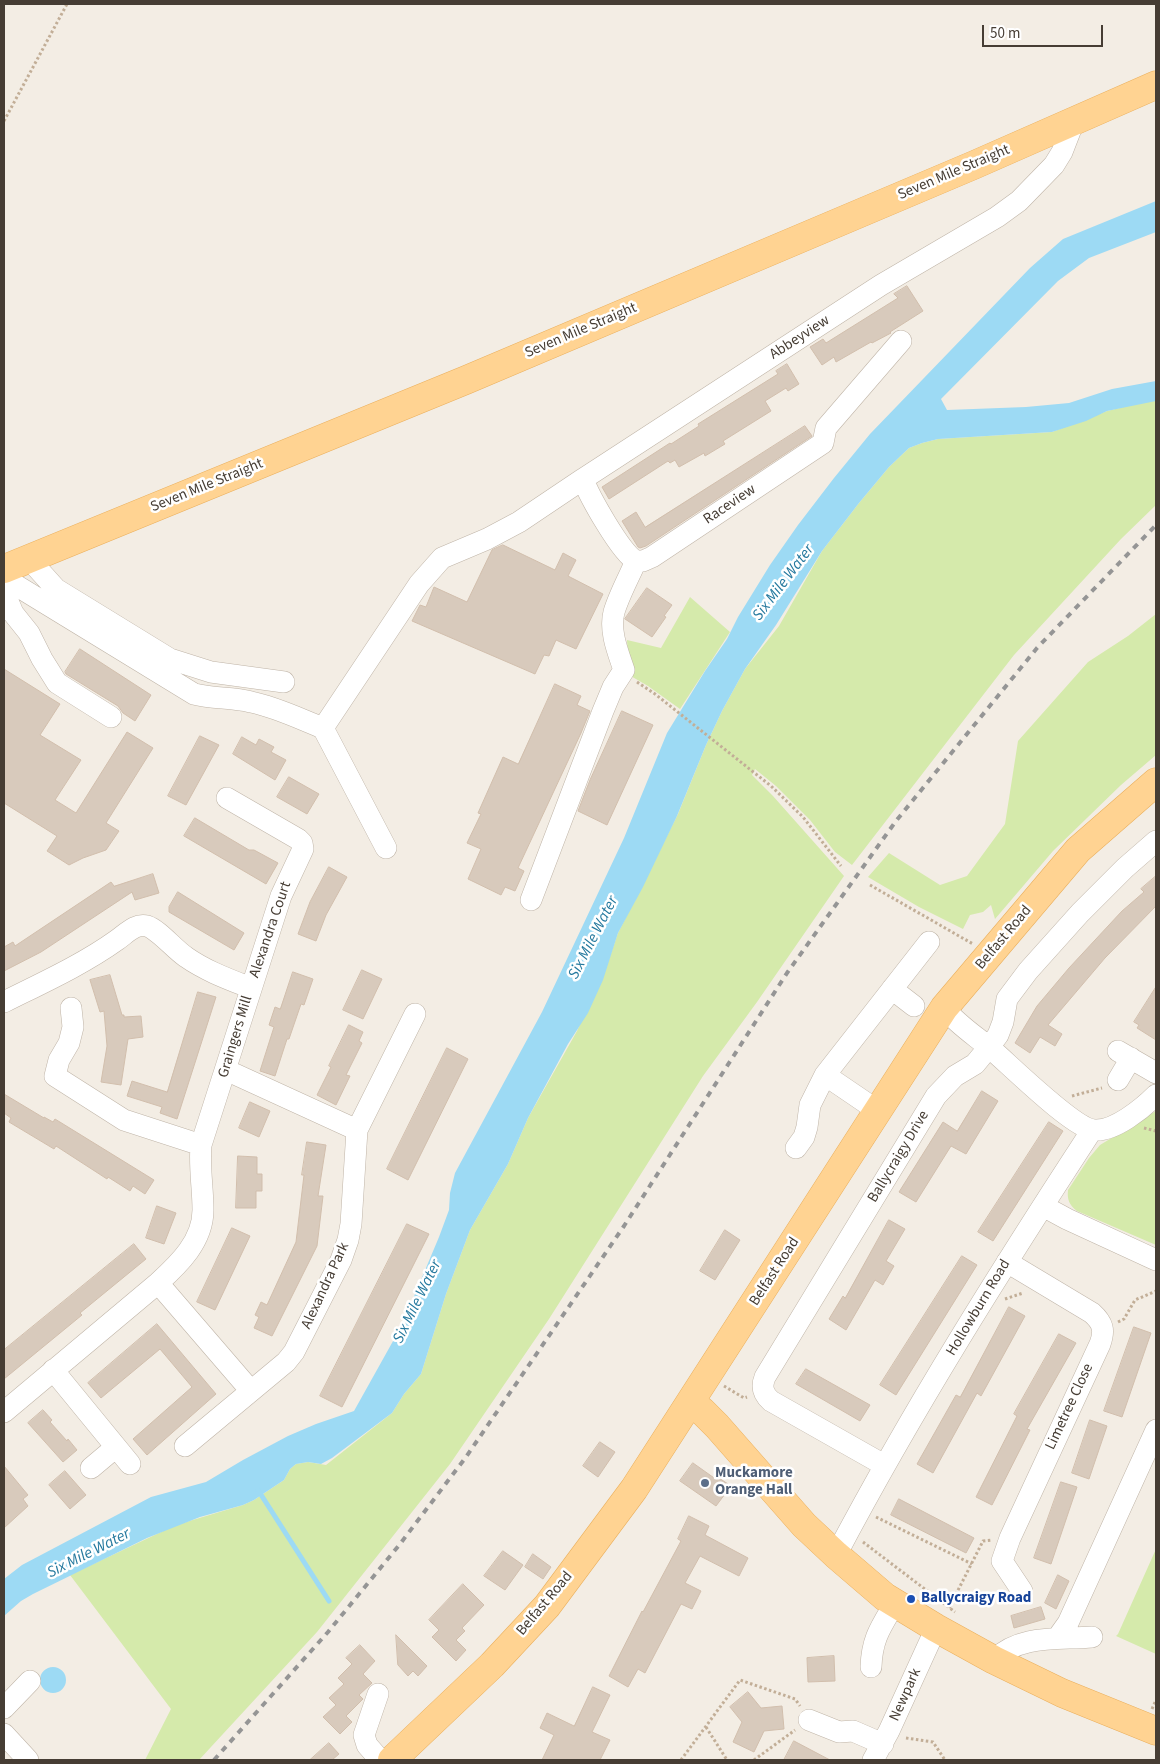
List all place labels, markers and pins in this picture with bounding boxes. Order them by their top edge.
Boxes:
place label: Muckamore Orange Hall [715,1465,793,1500]
marker: Muckamore Orange Hall [699,1477,711,1489]
place label: Ballycraigy Road [921,1590,1031,1608]
marker: Ballycraigy Road [905,1593,917,1605]

